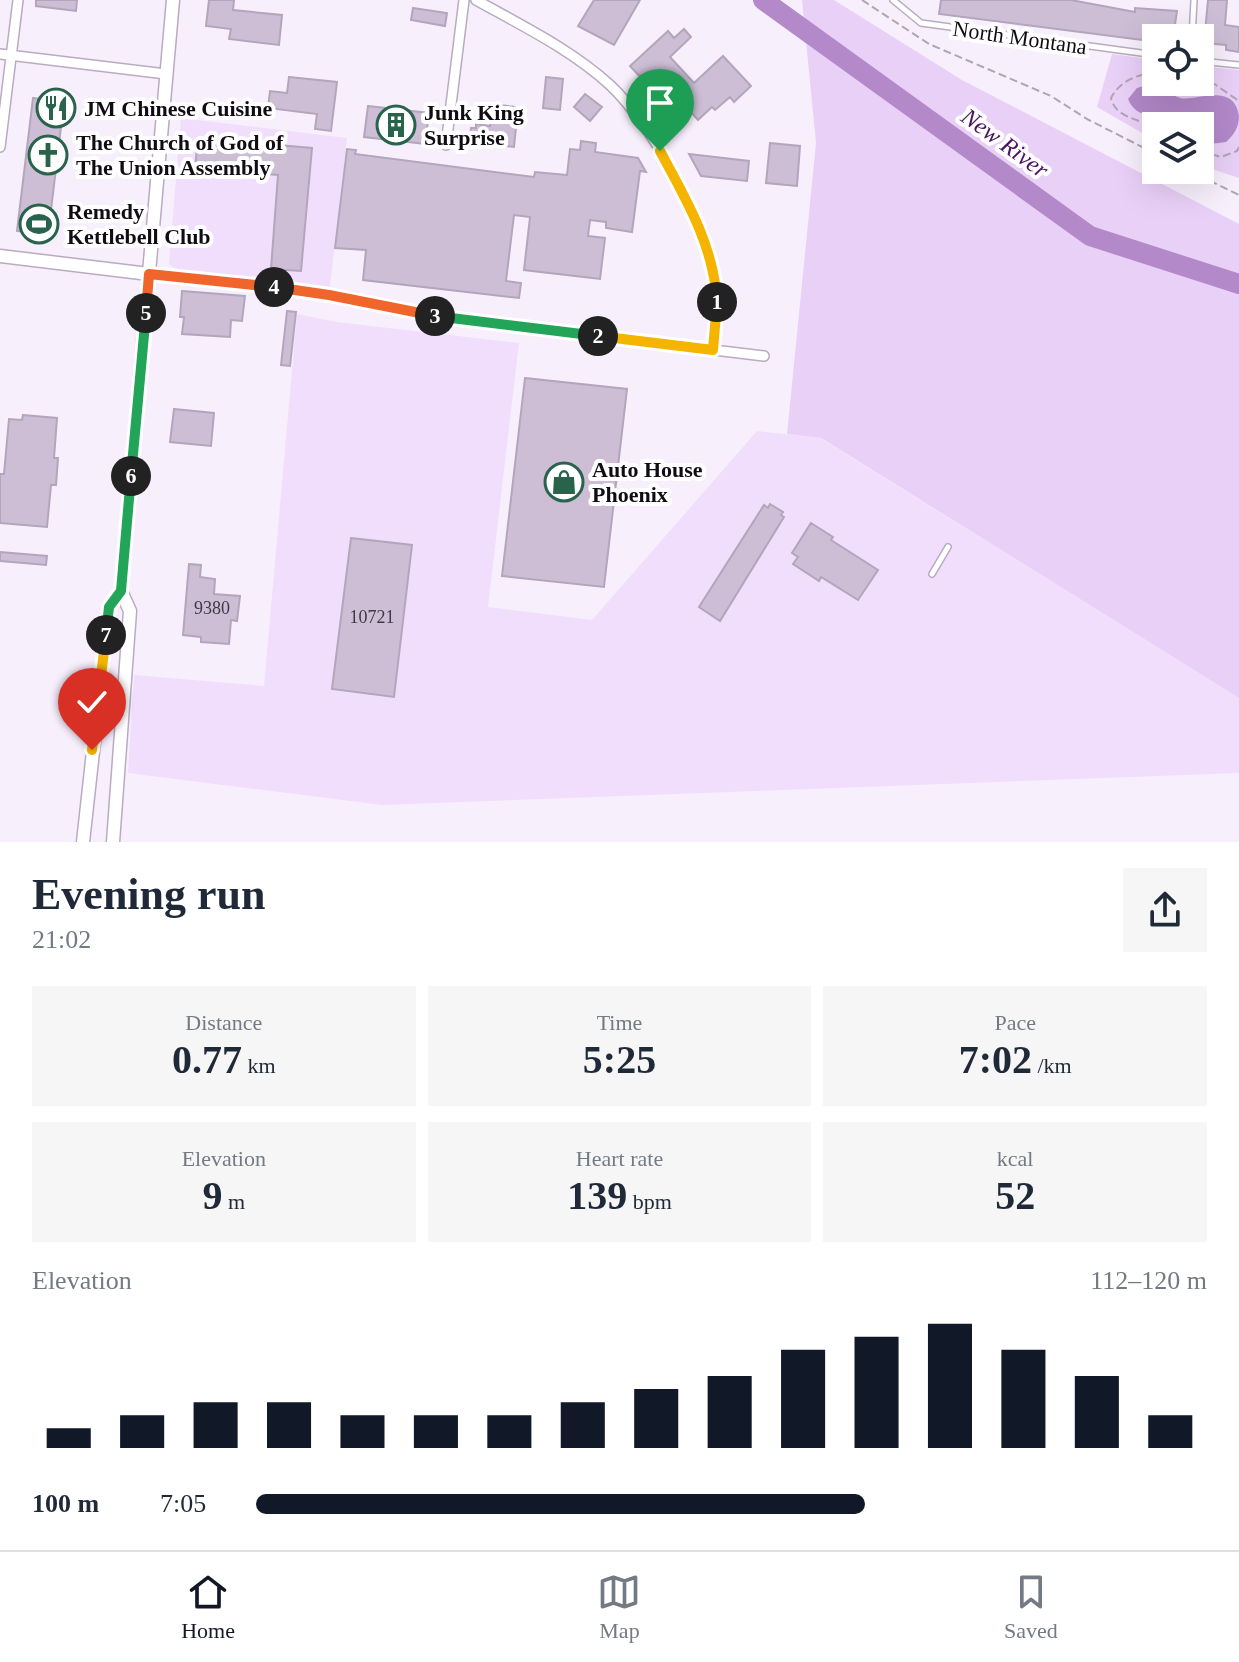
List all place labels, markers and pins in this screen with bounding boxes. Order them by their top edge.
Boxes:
pin [626,69,694,151]
restaurant icon: JM Chinese Cuisine [35,87,77,129]
place label: JM Chinese Cuisine [84,96,272,121]
place label: Junk King Surprise [424,100,524,150]
building icon: Junk King Surprise [375,104,417,146]
place label: The Church of God of The Union Assembly [76,130,284,180]
church icon: The Church of God of The Union Assembly [27,134,69,176]
place label: Remedy Kettlebell Club [67,199,211,249]
sports icon: Remedy Kettlebell Club [18,203,60,245]
pin: 4 [254,267,294,307]
pin: 1 [697,282,737,322]
pin: 5 [126,293,166,333]
pin: 3 [415,296,455,336]
pin: 2 [578,316,618,356]
pin: 6 [111,456,151,496]
place label: Auto House Phoenix [592,457,703,507]
shop icon: Auto House Phoenix [543,461,585,503]
pin: 7 [86,615,126,655]
pin [58,668,126,750]

